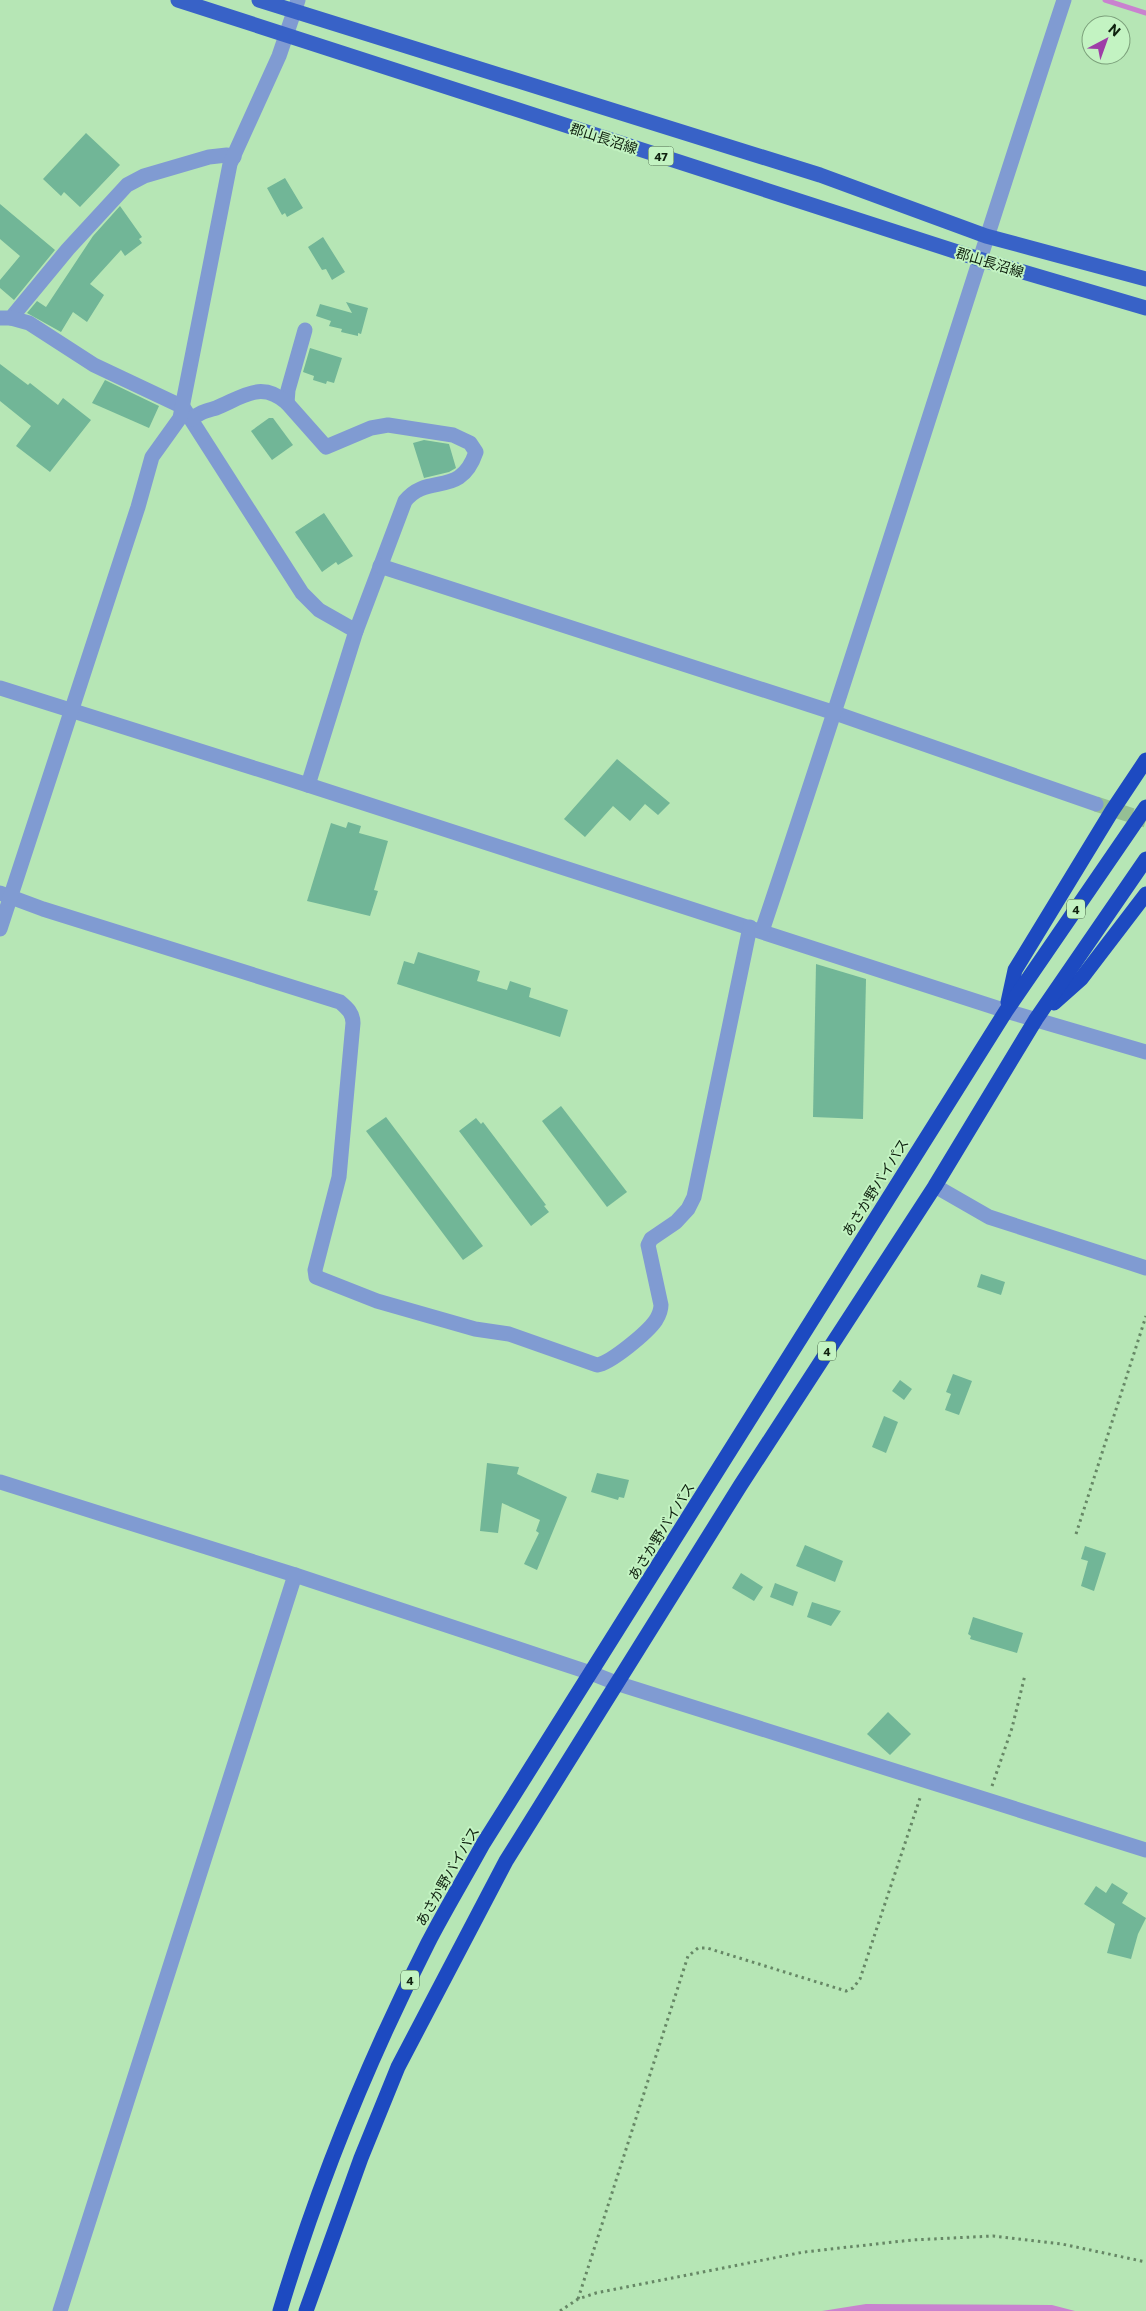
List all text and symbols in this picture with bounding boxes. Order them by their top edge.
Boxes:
north arrow [1081,15,1131,65]
text: N [1105,20,1124,40]
street label: 郡山長沼線 [568,119,640,157]
road number: 47 [648,146,674,166]
street label: 郡山長沼線 [954,244,1026,280]
road number: 4 [1067,900,1085,919]
street label: あさか野バイパス [838,1135,912,1239]
road number: 4 [818,1342,836,1360]
street label: あさか野バイパス [624,1479,698,1583]
street label: あさか野バイパス [412,1823,482,1929]
road number: 4 [401,1970,419,1990]

